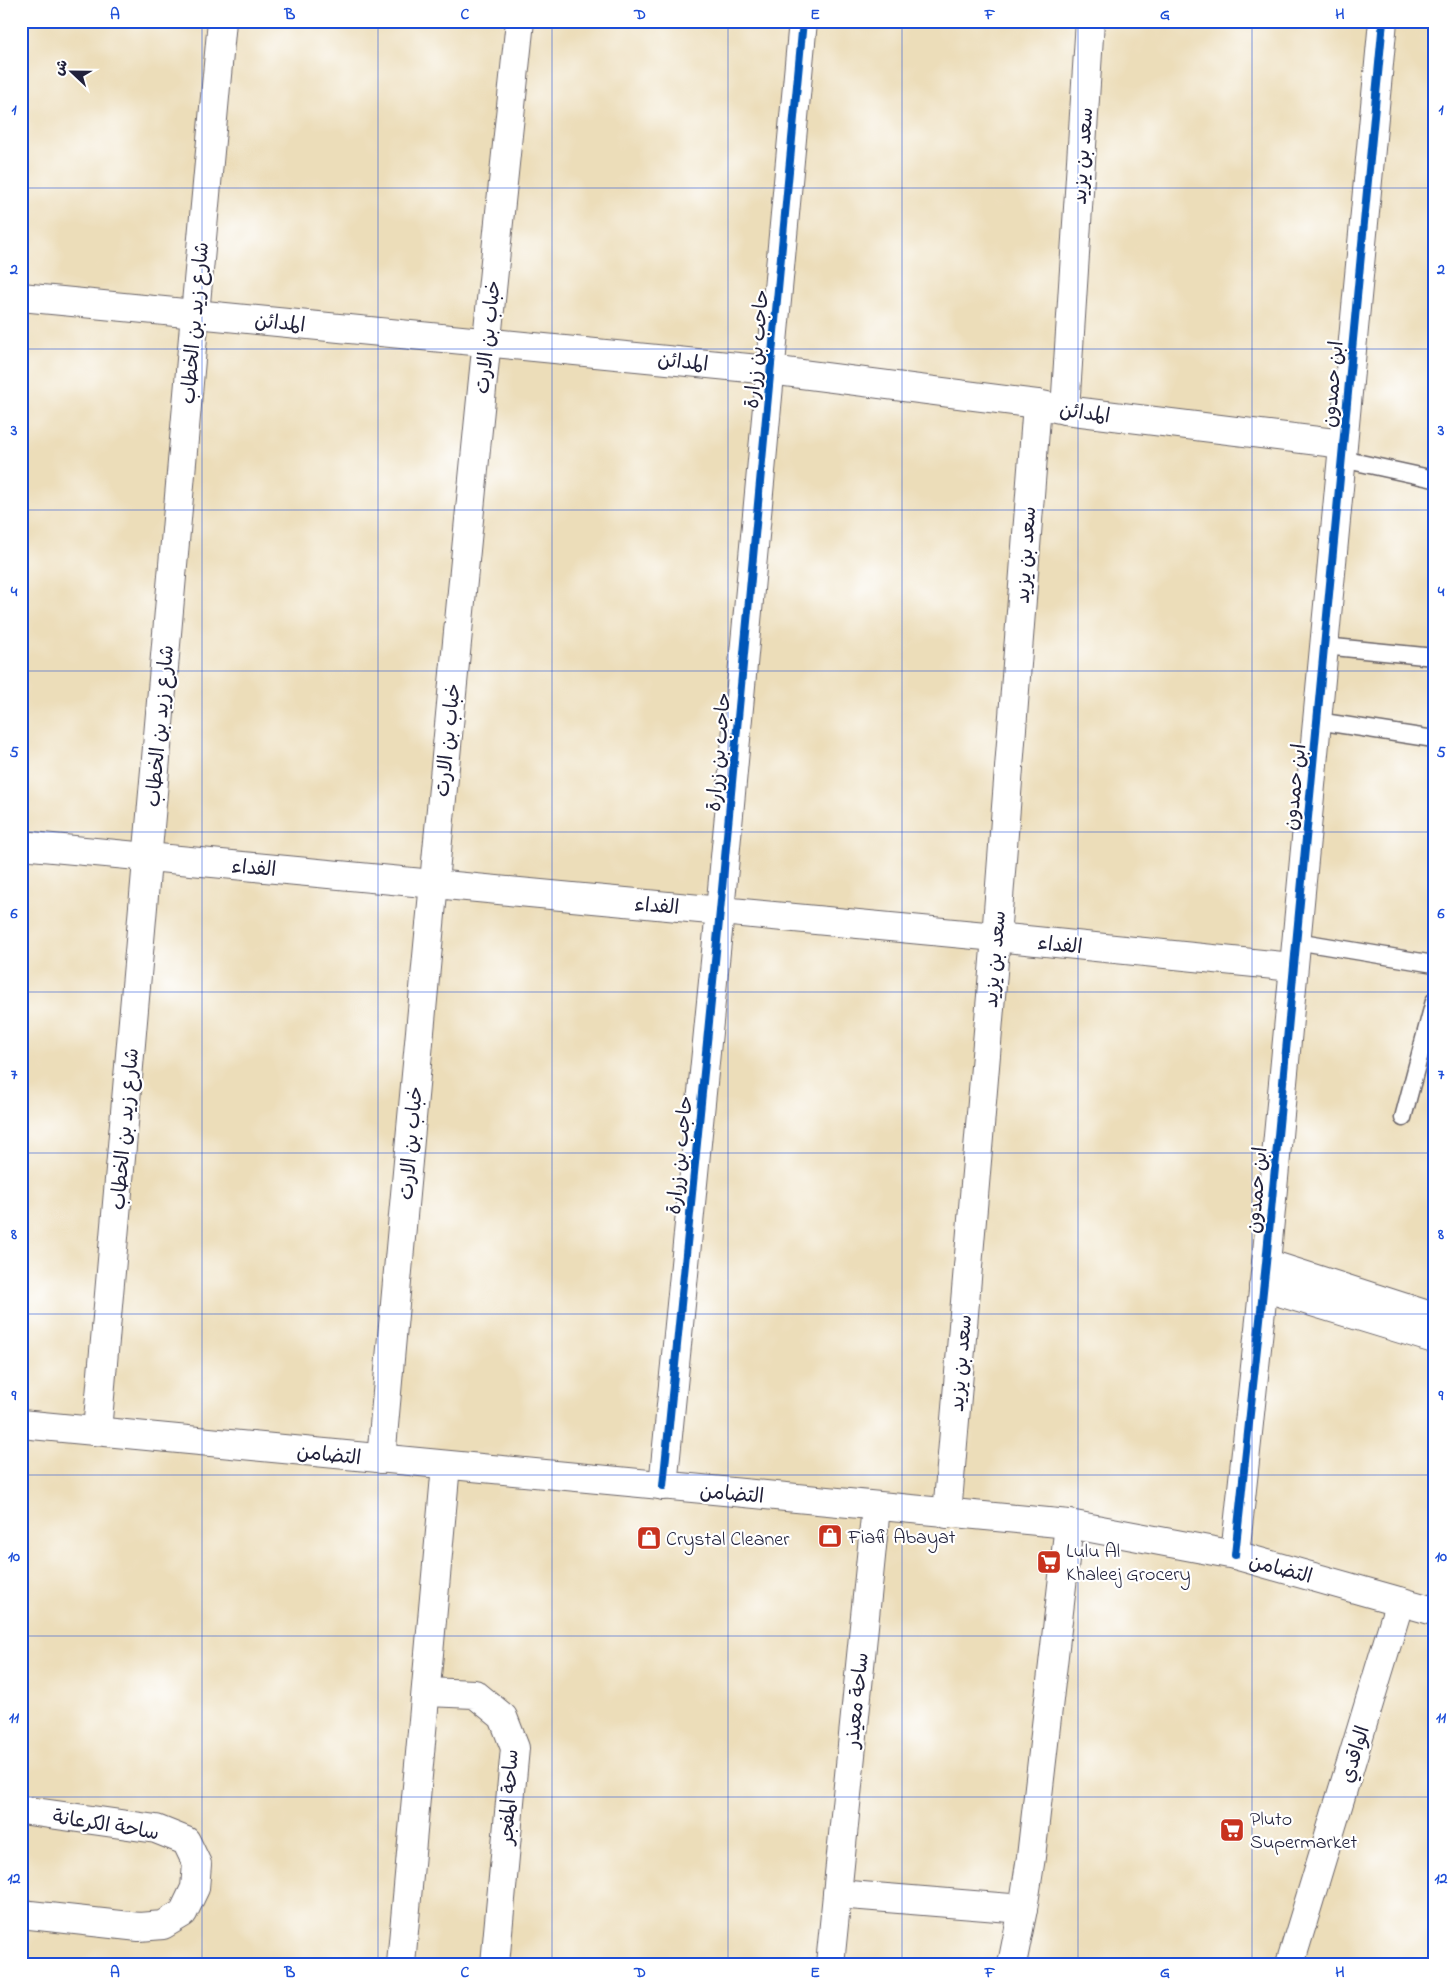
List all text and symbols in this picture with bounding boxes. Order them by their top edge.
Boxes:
text: A [110,3,120,27]
text: B [284,3,296,27]
text: C [461,3,470,27]
text: D [633,3,646,27]
text: E [810,3,820,27]
text: F [984,3,996,27]
text: G [1160,3,1170,27]
text: H [1335,3,1345,27]
north arrow [48,48,98,98]
text: ش [49,57,74,79]
text: 1 [11,98,17,122]
text: 1 [1438,98,1444,122]
street label: سعد بن يزيد [1067,107,1102,206]
street label: شارع زيد بن الخطاب [175,241,218,405]
text: 2 [9,258,18,282]
text: 2 [1436,258,1445,282]
street label: خباب بن الارت [469,279,510,395]
street label: حاجب بن زرارة [739,288,778,410]
street label: المدائن [253,307,307,342]
street label: ابن حمدون [1316,340,1353,429]
street label: المدائن [656,346,710,381]
street label: المدائن [1057,397,1112,432]
text: 3 [10,419,18,443]
text: 3 [1437,419,1445,443]
street label: سعد بن يزيد [1010,506,1045,605]
text: 4 [10,580,18,604]
text: 4 [1437,580,1445,604]
street label: شارع زيد بن الخطاب [140,644,183,808]
street label: خباب بن الارت [429,682,470,798]
street label: حاجب بن زرارة [701,691,740,813]
text: 5 [9,741,19,765]
text: 5 [1436,741,1446,765]
street label: ابن حمدون [1278,742,1315,832]
street label: الفداء [230,853,277,886]
street label: الفداء [633,891,680,924]
text: 6 [9,902,18,926]
text: 6 [1436,902,1445,926]
street label: سعد بن يزيد [978,909,1015,1009]
street label: الفداء [1036,930,1084,963]
street label: شارع زيد بن الخطاب [105,1047,148,1211]
text: 7 [11,1063,18,1087]
text: 7 [1438,1063,1445,1087]
street label: خباب بن الارت [393,1085,432,1201]
street label: حاجب بن زرارة [661,1094,702,1216]
street label: ابن حمدون [1240,1146,1277,1235]
text: 8 [10,1223,17,1247]
text: 8 [1437,1223,1444,1247]
street label: سعد بن يزيد [944,1313,981,1413]
text: 9 [11,1384,17,1408]
text: 9 [1438,1384,1444,1408]
street label: التضامن [295,1439,362,1474]
street label: التضامن [698,1478,765,1513]
shop icon: Fiafi Abayat [817,1523,843,1549]
place label: Fiafi Abayat [847,1524,956,1553]
shop icon: Crystal Cleaner [636,1525,662,1551]
place label: Crystal Cleaner [666,1526,790,1555]
place label: Lulu Al Khaleej Grocery [1066,1538,1191,1590]
text: 10 [8,1545,20,1569]
text: 10 [1435,1545,1447,1569]
street label: التضامن [1245,1548,1315,1593]
supermarket icon: Lulu Al Khaleej Grocery [1036,1549,1062,1575]
street label: ساحة معيذر [839,1651,878,1751]
text: 11 [9,1706,20,1730]
text: 11 [1436,1706,1447,1730]
street label: الواقدي [1334,1722,1379,1787]
street label: ساحة المفجر [493,1749,527,1848]
street label: ساحة الكرعانة [50,1804,161,1849]
place label: Pluto Supermarket [1250,1806,1357,1858]
supermarket icon: Pluto Supermarket [1219,1817,1245,1843]
text: 12 [7,1867,21,1891]
text: 12 [1434,1867,1448,1891]
text: A [110,1961,120,1985]
text: B [284,1961,296,1985]
text: C [461,1961,470,1985]
text: D [633,1961,646,1985]
text: E [810,1961,820,1985]
text: F [984,1961,996,1985]
text: G [1160,1961,1170,1985]
text: H [1335,1961,1345,1985]

